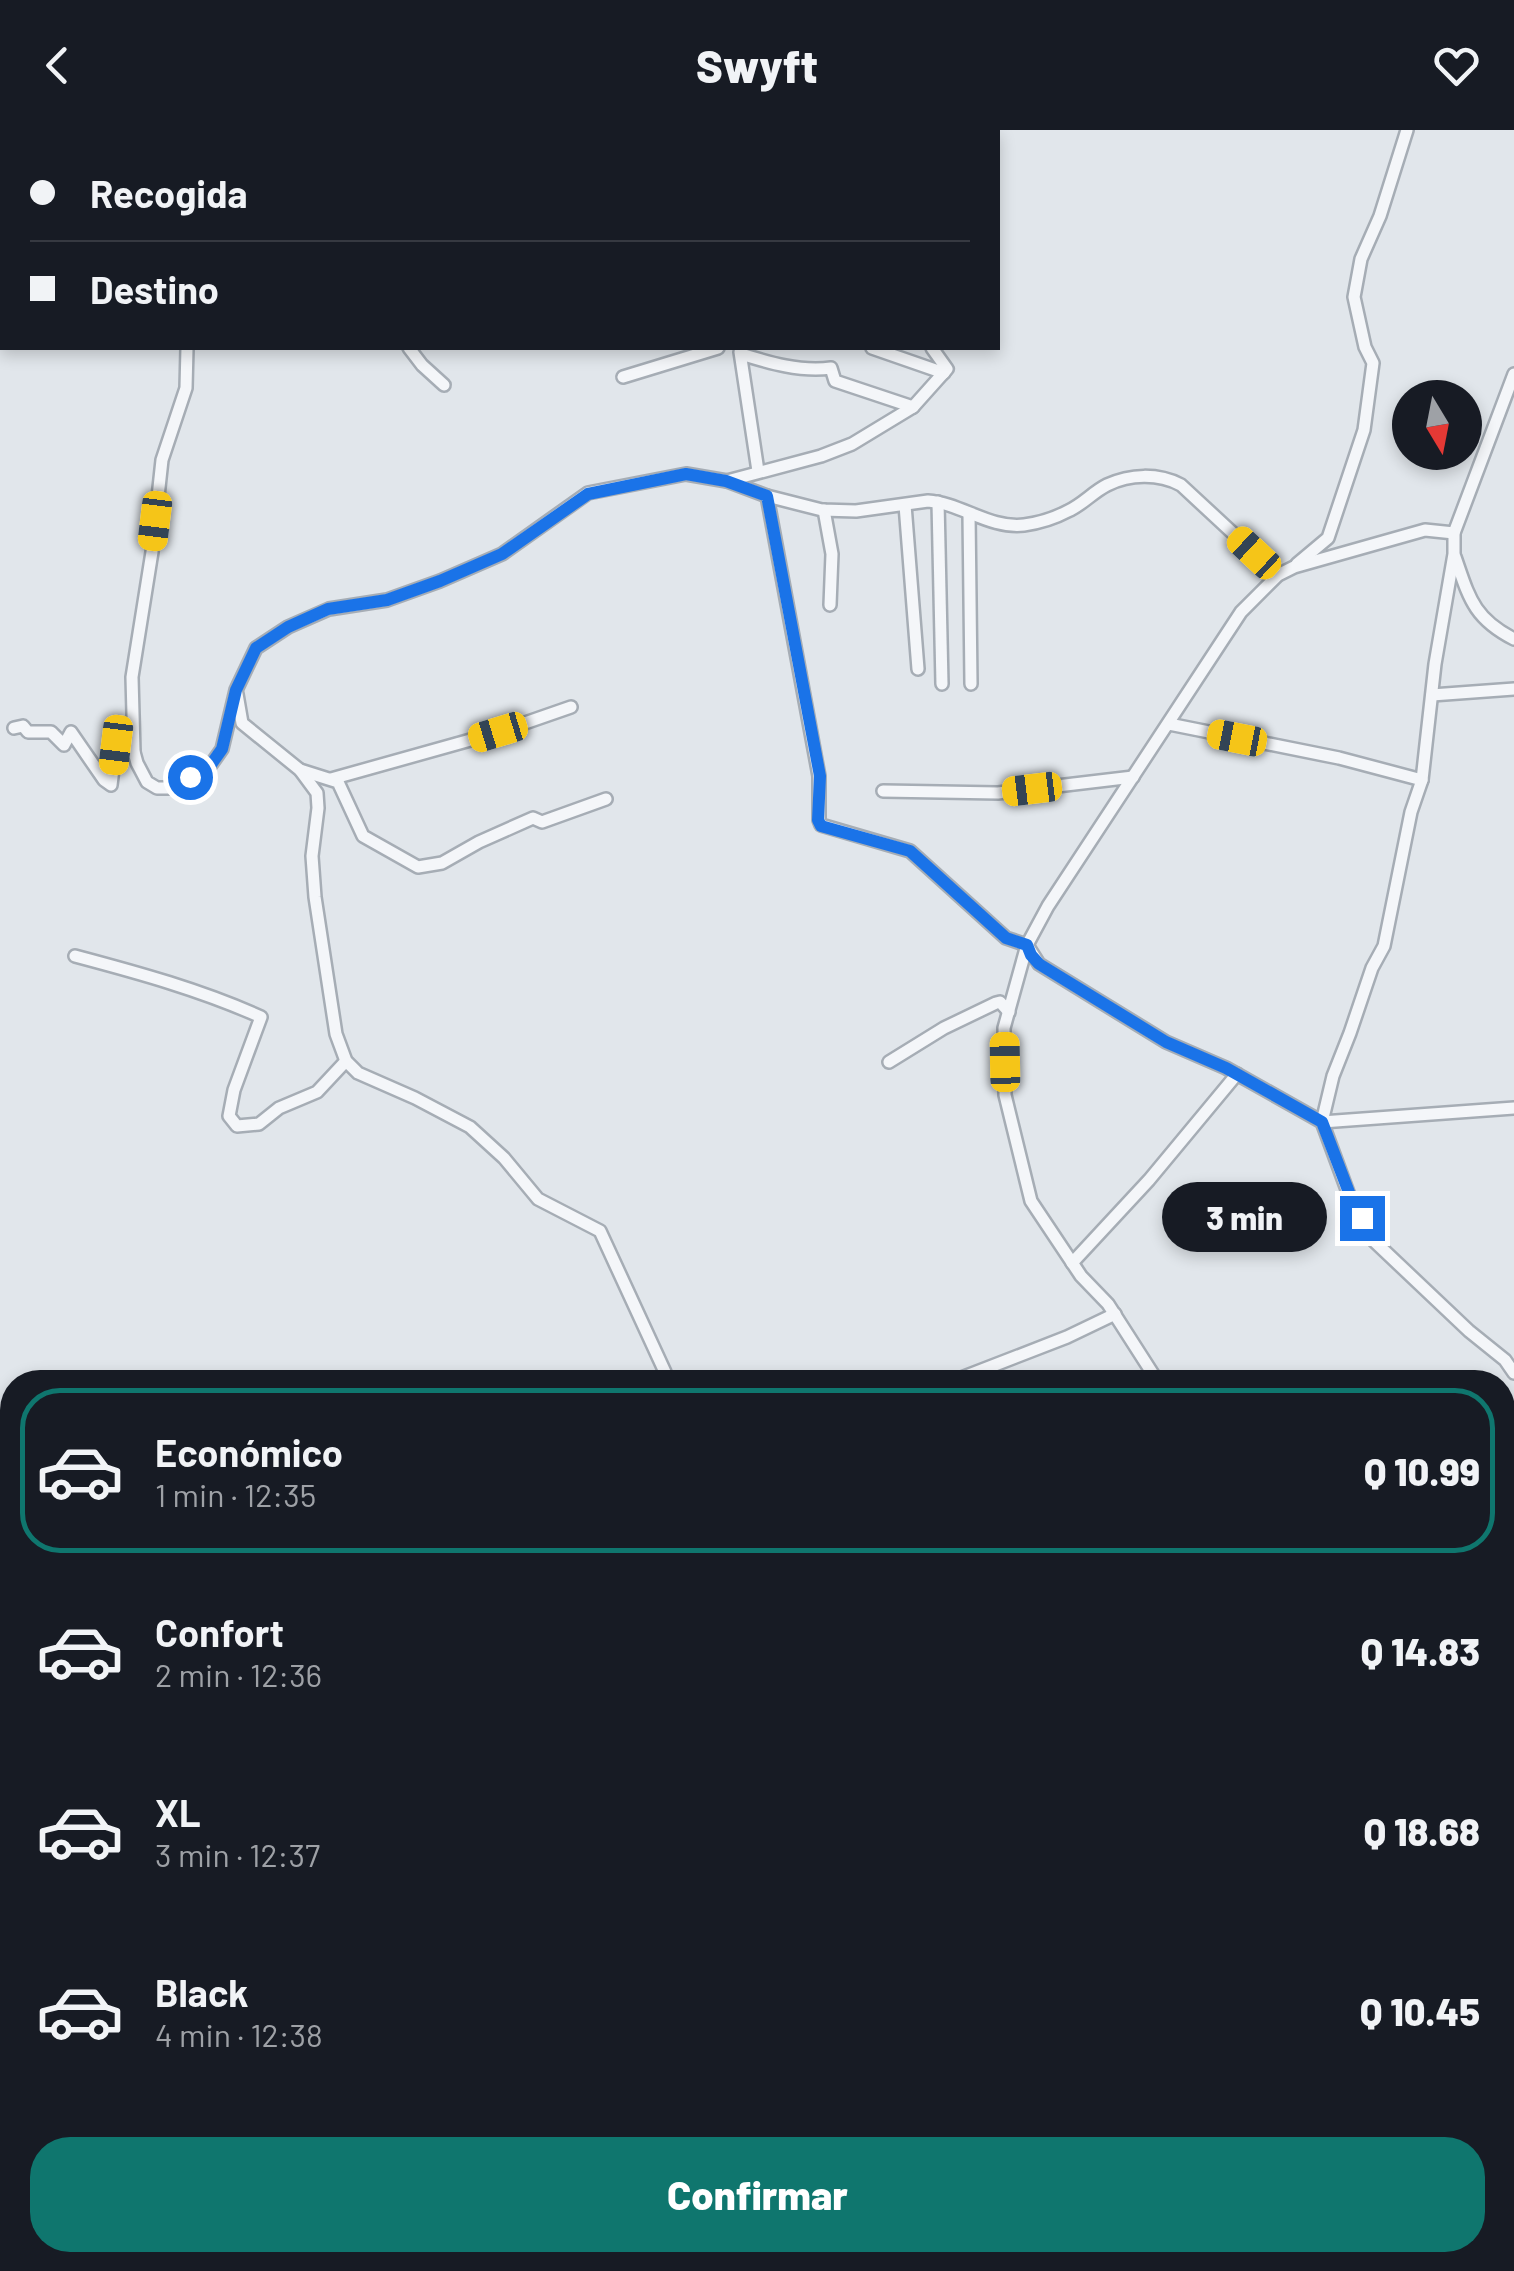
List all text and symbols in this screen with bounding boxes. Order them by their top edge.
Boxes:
icon: back [30,38,85,93]
text: Swyft [696,38,818,92]
icon: heart [1429,38,1484,93]
text: Recogida [90,170,248,216]
text: Destino [90,266,219,312]
north arrow [1392,380,1482,470]
map controls [1392,380,1482,470]
car [136,489,174,553]
car [1222,522,1286,584]
car [465,709,531,755]
car [97,713,135,777]
car [1205,718,1269,758]
route start [168,755,213,800]
car [1000,770,1064,808]
car [989,1032,1021,1092]
callout: 3 min [1162,1183,1327,1253]
route end [1340,1196,1385,1241]
text: 3 min [1206,1198,1283,1236]
icon: car [35,1426,125,1516]
text: Económico [155,1429,343,1475]
text: Q 10.99 [1364,1448,1480,1494]
text: 1 min · 12:35 [155,1475,316,1513]
icon: car [35,1606,125,1696]
text: Confort [155,1609,284,1655]
text: Q 14.83 [1361,1628,1480,1674]
text: 2 min · 12:36 [155,1655,322,1693]
icon: car [35,1786,125,1876]
text: XL [155,1789,201,1835]
text: Q 18.68 [1364,1808,1480,1854]
text: 3 min · 12:37 [155,1835,320,1873]
icon: car [35,1966,125,2056]
text: Black [155,1969,249,2015]
text: Q 10.45 [1360,1988,1480,2034]
text: 4 min · 12:38 [155,2015,323,2053]
button: Confirmar [30,2137,1485,2252]

